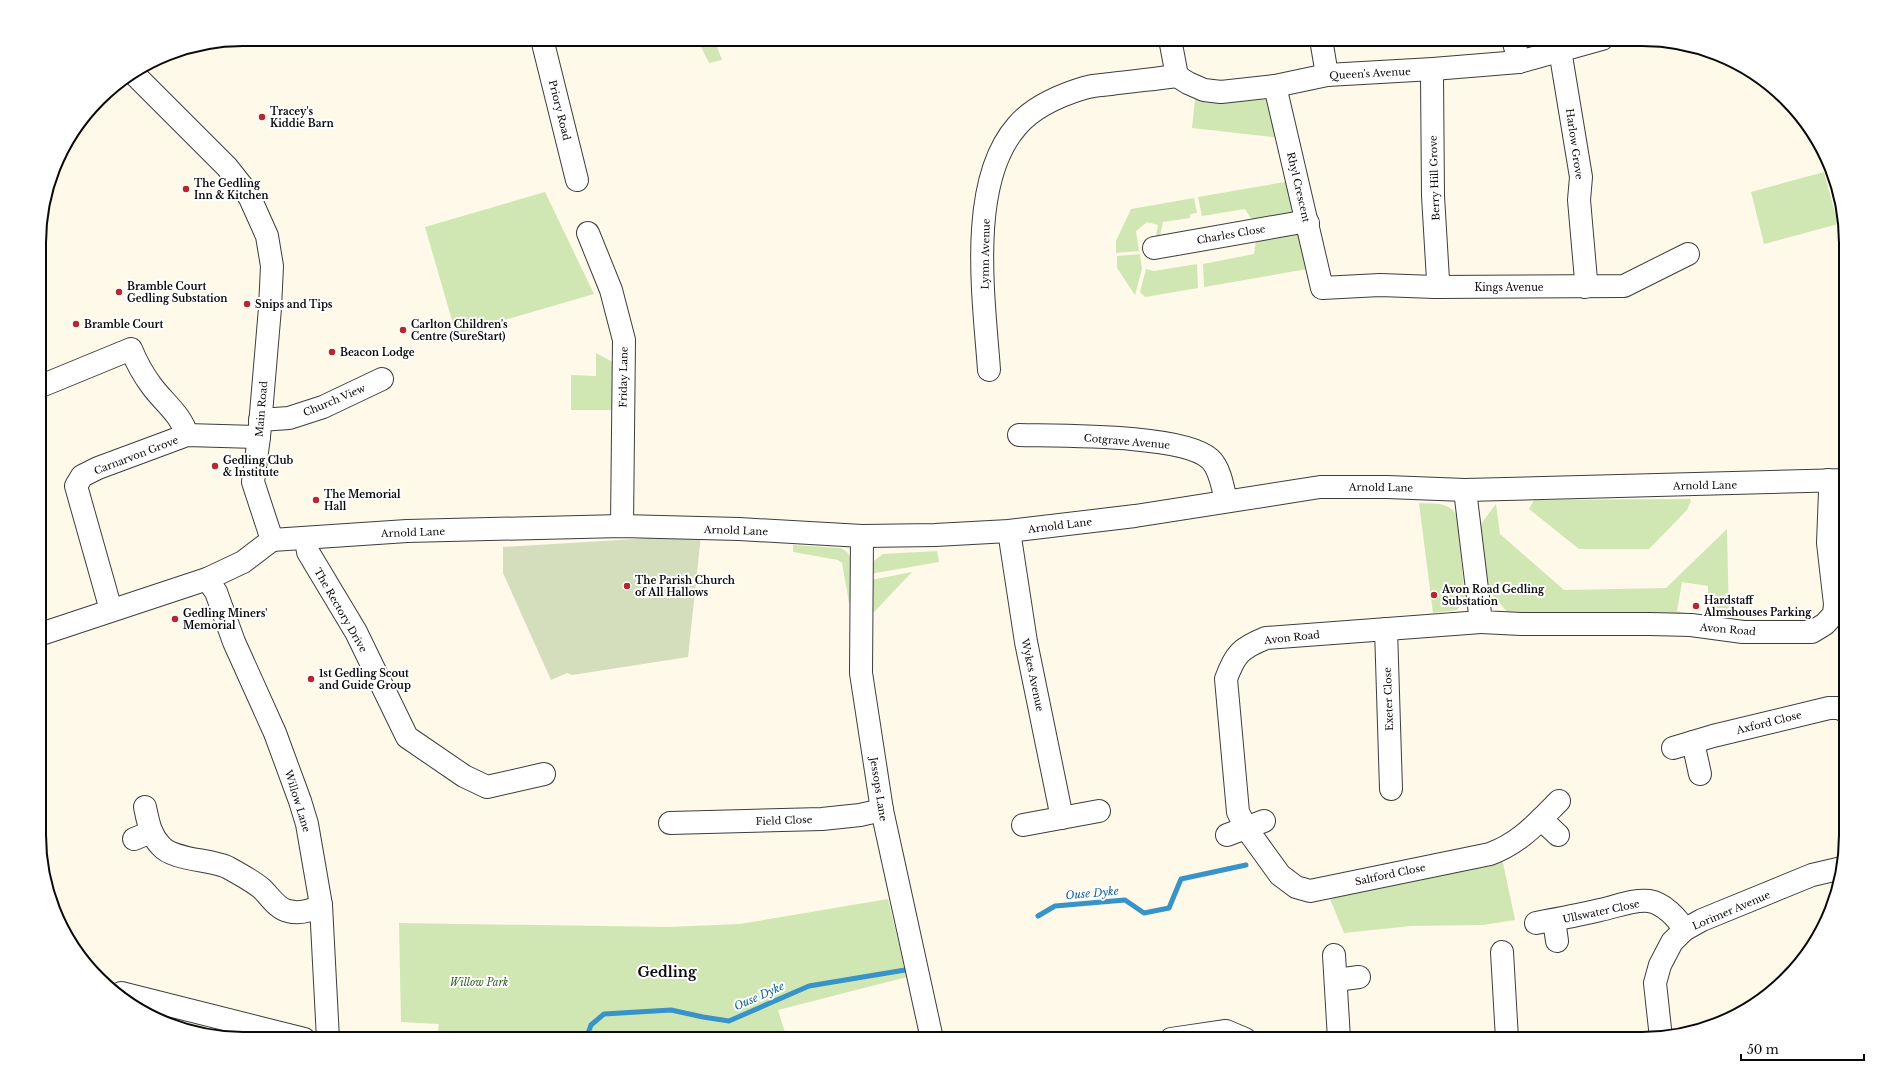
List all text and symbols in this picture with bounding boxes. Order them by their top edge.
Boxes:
street label: Queen's Avenue [1329,65,1411,82]
street label: Priory Road [546,78,573,142]
place label: Tracey's Kiddie Barn [270,105,335,130]
street label: Harlow Grove [1563,108,1586,181]
marker: Tracey's Kiddie Barn [257,112,267,122]
street label: Berry Hill Grove [1427,135,1442,221]
street label: Rhyl Crescent [1284,151,1313,224]
place label: The Gedling Inn & Kitchen [194,177,269,202]
marker: The Gedling Inn & Kitchen [181,184,191,194]
street label: Lymn Avenue [978,218,993,290]
street label: Charles Close [1196,222,1267,247]
place label: Bramble Court Gedling Substation [127,280,228,305]
street label: Kings Avenue [1474,281,1544,294]
marker: Bramble Court Gedling Substation [114,287,124,297]
place label: Snips and Tips [255,298,333,311]
marker: Snips and Tips [242,299,252,309]
place label: Bramble Court [84,318,163,331]
place label: Carlton Children's Centre (SureStart) [411,318,508,343]
marker: Bramble Court [71,319,81,329]
marker: Carlton Children's Centre (SureStart) [398,325,408,335]
place label: Beacon Lodge [340,346,415,359]
street label: Friday Lane [616,346,631,408]
marker: Beacon Lodge [327,347,337,357]
street label: Main Road [253,380,270,438]
street label: Church View [301,381,368,419]
street label: Cotgrave Avenue [1083,431,1171,452]
street label: Carnarvon Grove [92,433,180,477]
place label: Gedling Club & Institute [223,454,293,479]
marker: Gedling Club & Institute [210,461,220,471]
street label: Arnold Lane [1672,478,1737,493]
street label: Arnold Lane [1348,480,1413,495]
place label: The Memorial Hall [324,488,401,513]
marker: The Memorial Hall [311,495,321,505]
street label: Arnold Lane [1026,515,1093,536]
street label: Arnold Lane [703,523,769,538]
street label: Arnold Lane [380,525,446,540]
street label: The Rectory Drive [311,566,370,655]
place label: The Parish Church of All Hallows [635,574,736,599]
marker: The Parish Church of All Hallows [622,581,632,591]
place label: Avon Road Gedling Substation [1441,583,1545,608]
marker: Avon Road Gedling Substation [1429,590,1439,600]
place label: Hardstaff Almshouses Parking [1703,594,1812,619]
marker: Hardstaff Almshouses Parking [1691,601,1701,611]
place label: Gedling Miners' Memorial [183,607,267,632]
marker: Gedling Miners' Memorial [170,614,180,624]
street label: Avon Road [1699,620,1757,638]
street label: Avon Road [1263,628,1321,647]
street label: Wykes Avenue [1018,636,1047,713]
place label: 1st Gedling Scout and Guide Group [319,667,411,692]
street label: Exeter Close [1381,667,1396,731]
marker: 1st Gedling Scout and Guide Group [306,674,316,684]
street label: Axford Close [1734,708,1803,737]
street label: Jessops Lane [867,754,890,822]
street label: Willow Lane [282,767,313,834]
street label: Field Close [755,813,813,828]
street label: Saltford Close [1354,861,1427,888]
water label: Ouse Dyke [1065,884,1119,902]
street label: Lorimer Avenue [1690,888,1772,933]
street label: Ullswater Close [1561,897,1641,926]
district label: Gedling [638,963,697,981]
park label: Willow Park [450,976,508,989]
water label: Ouse Dyke [732,979,786,1013]
scale bar [1741,1036,1864,1062]
text: 50 m [1747,1042,1779,1057]

